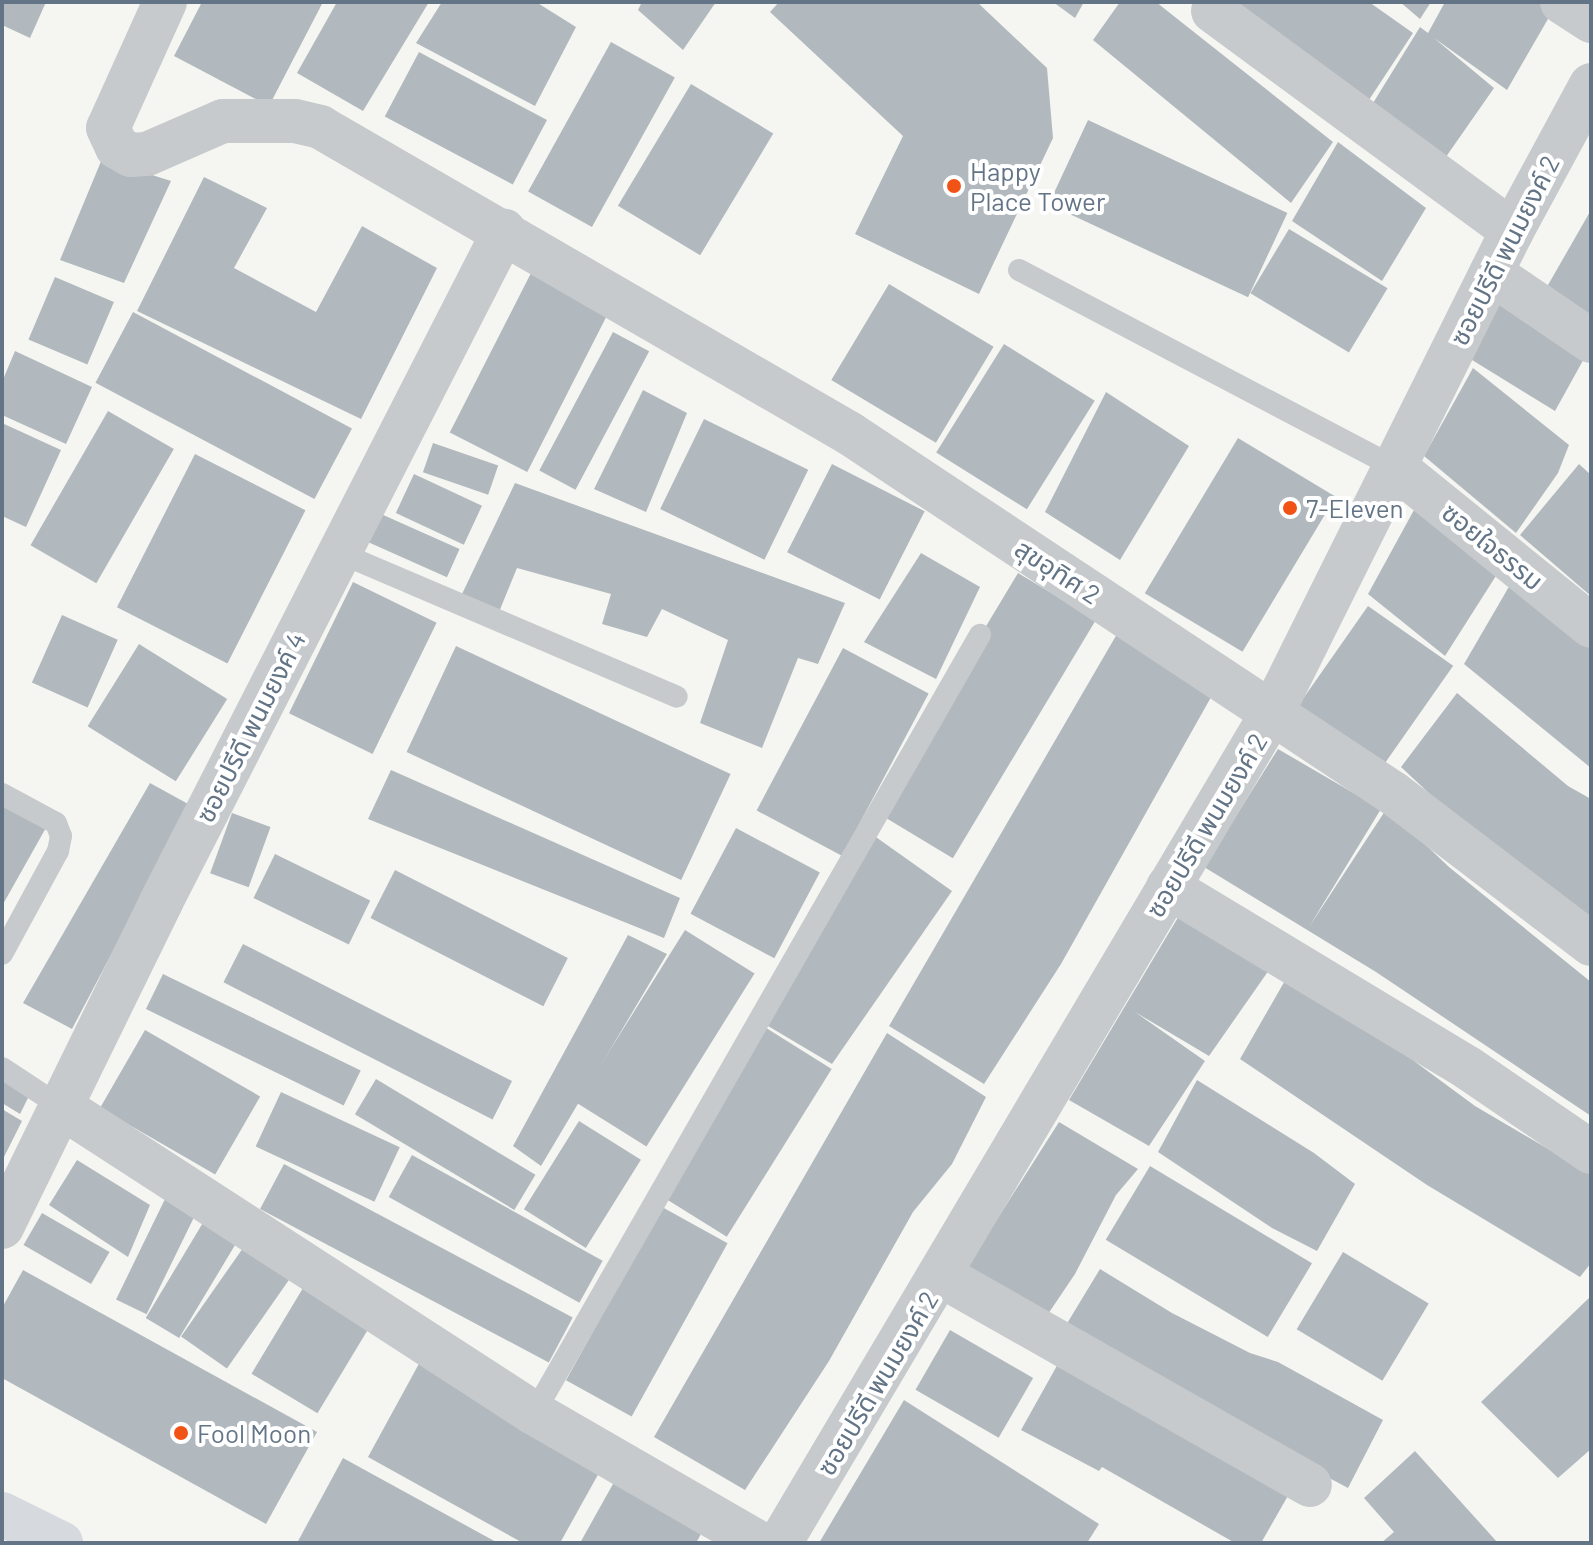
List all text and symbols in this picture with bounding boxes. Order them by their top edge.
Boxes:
street label: ซอยปรีดี พนมยงค์ 2 [1443,150,1565,350]
place label: Happy Place Tower [970,155,1105,216]
marker: Happy Place Tower [945,177,963,195]
place label: 7-Eleven [1306,492,1404,524]
street label: ซอยใจธรรม [1436,496,1550,596]
marker: 7-Eleven [1281,499,1299,517]
street label: สุขอุทิศ 2 [1010,532,1106,610]
street label: ซอยปรีดี พนมยงค์ 4 [189,627,311,827]
street label: ซอยปรีดี พนมยงค์ 2 [1139,727,1273,923]
street label: ซอยปรีดี พนมยงค์ 2 [810,1285,944,1481]
place label: Fool Moon [197,1417,311,1449]
marker: Fool Moon [172,1424,190,1442]

